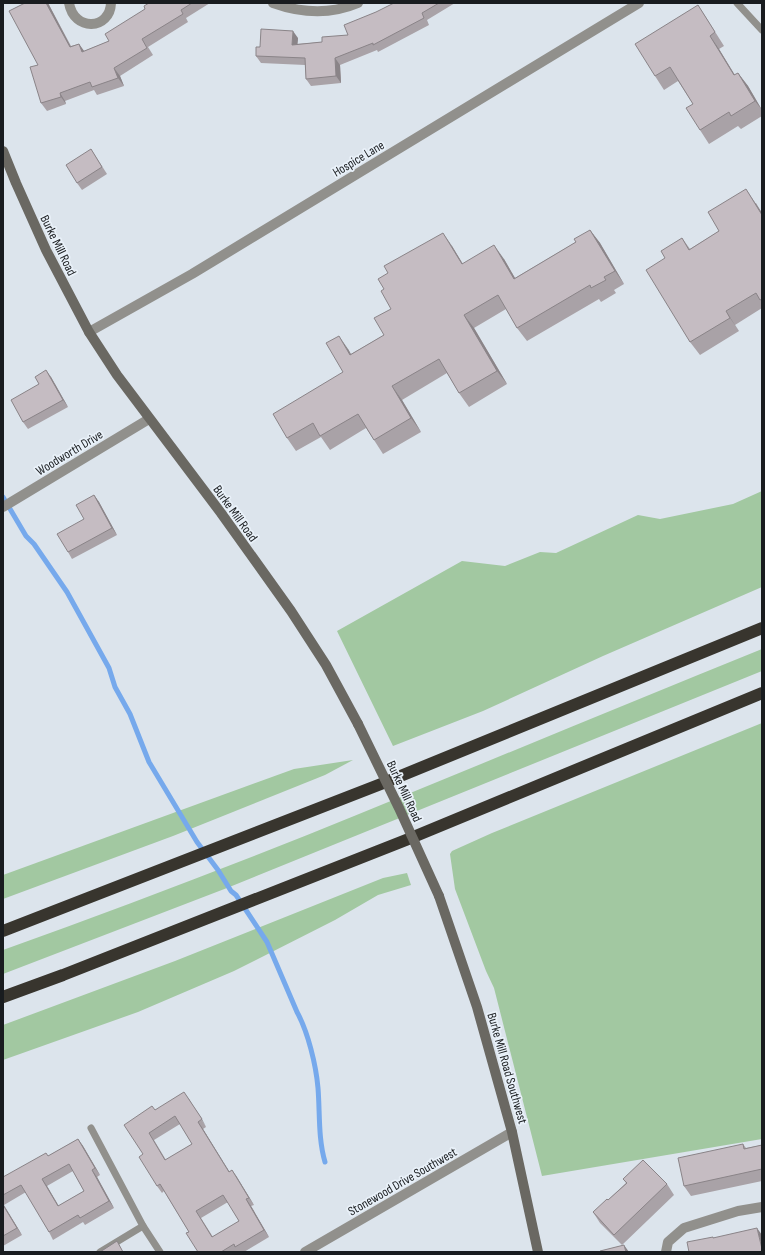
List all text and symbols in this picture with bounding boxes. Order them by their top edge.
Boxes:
street label: Hospice Lane [330,137,387,181]
street label: Burke Mill Road [37,212,80,278]
street label: Woodworth Drive [33,427,106,479]
street label: Burke Mill Road [209,482,261,545]
street label: Burke Mill Road [383,758,425,825]
street label: Burke Mill Road Southwest [484,1011,531,1126]
street label: Stonewood Drive Southwest [345,1144,460,1220]

